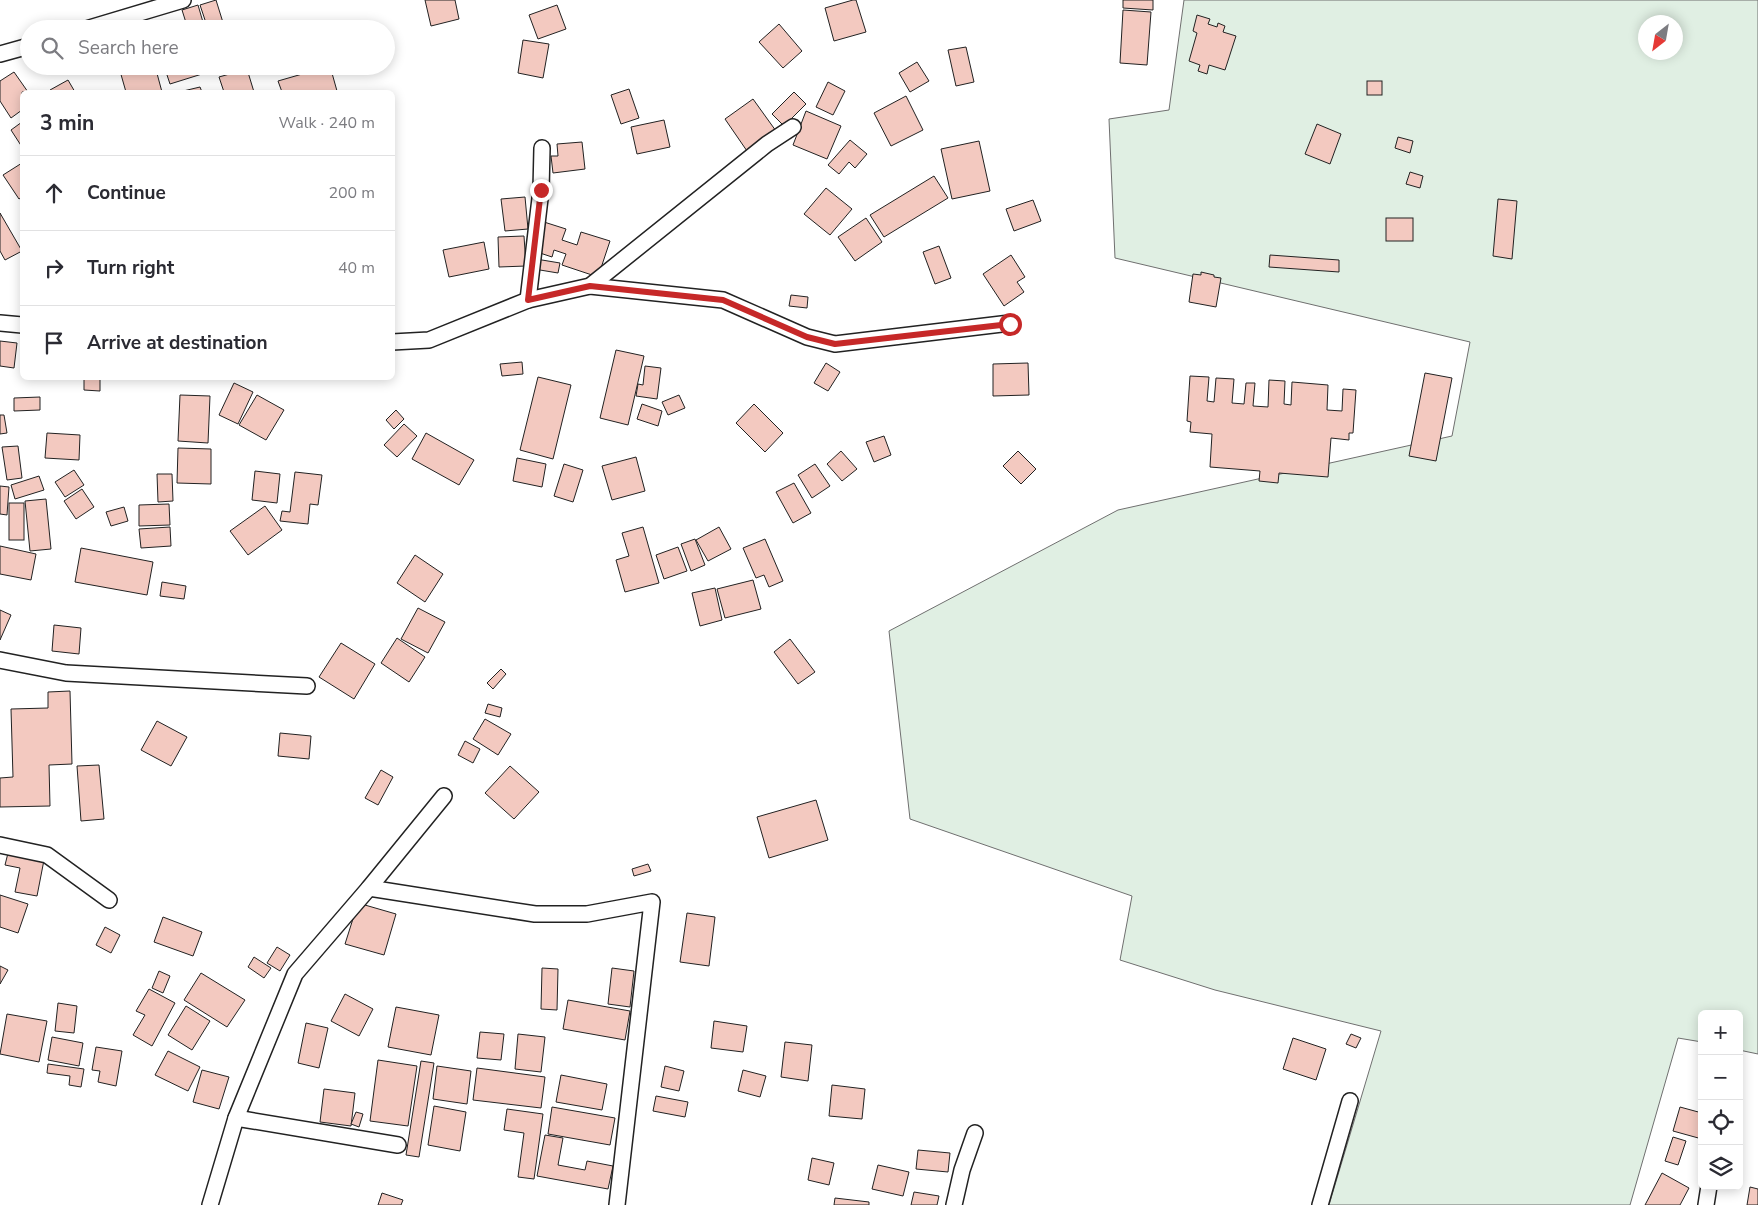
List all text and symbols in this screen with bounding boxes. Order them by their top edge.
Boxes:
north arrow [1638,15,1683,60]
search box [20,20,395,75]
icon: search [38,34,66,62]
text: Search here [78,35,179,61]
text: 3 min [40,109,94,137]
text: Walk · 240 m [279,112,375,134]
icon: ahead [40,179,68,207]
route end [530,179,553,202]
text: Continue [87,180,166,206]
text: 200 m [328,182,375,204]
icon: right [40,254,68,282]
text: Turn right [87,255,174,281]
text: 40 m [338,257,375,279]
route start [999,313,1022,336]
icon: arrive [40,329,68,357]
text: Arrive at destination [87,330,268,356]
map controls [1698,1010,1743,1190]
button: + [1698,1010,1743,1055]
button: − [1698,1055,1743,1100]
button: locate [1698,1100,1743,1145]
button: layers [1698,1145,1743,1190]

